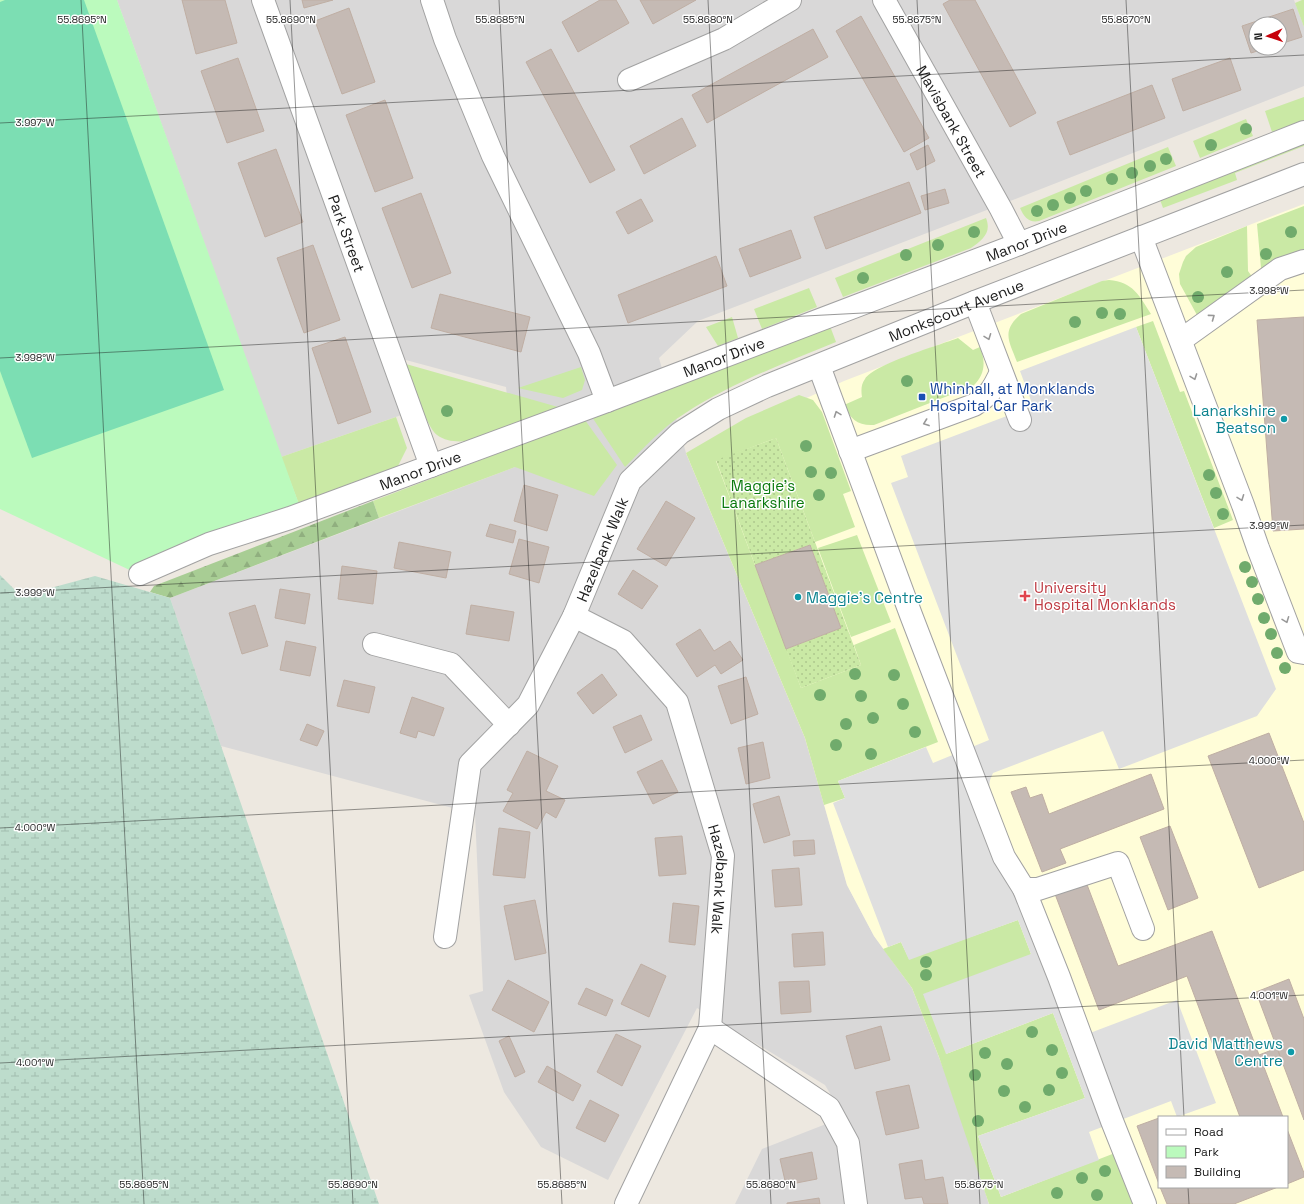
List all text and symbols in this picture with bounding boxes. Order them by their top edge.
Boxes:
text: 55.8695°N [57,13,107,26]
text: 55.8690°N [266,13,316,26]
text: 55.8685°N [475,13,525,26]
text: 55.8680°N [683,13,733,26]
text: 55.8675°N [893,13,941,26]
text: 55.8670°N [1101,13,1151,26]
north arrow [1248,16,1288,56]
text: N [1251,32,1265,41]
street label: Mavisbank Street [913,62,991,181]
text: 3.997°W [16,116,55,129]
street label: Park Street [324,192,370,275]
street label: Manor Drive [983,217,1070,265]
street label: Monkscourt Avenue [886,274,1026,345]
text: 3.998°W [1249,284,1289,297]
one-way arrow [1208,315,1215,322]
street label: Manor Drive [680,332,767,381]
one-way arrow [984,334,992,341]
text: 3.998°W [15,351,55,364]
one-way arrow [1189,373,1198,380]
place label: Whinhall, at Monklands Hospital Car Park [930,379,1095,415]
marker: Whinhall, at Monklands Hospital Car Park [917,392,927,402]
place label: Lanarkshire Beatson [1193,401,1276,437]
one-way arrow [833,411,841,418]
marker: Lanarkshire Beatson [1279,414,1289,424]
one-way arrow [923,418,930,426]
street label: Manor Drive [377,446,464,494]
park label: Maggie's Lanarkshire [721,476,805,512]
street label: Hazelbank Walk [572,494,632,604]
one-way arrow [1236,495,1244,502]
text: 3.999°W [1249,519,1289,532]
place label: University Hospital Monklands [1034,578,1176,614]
text: 3.999°W [15,586,55,599]
place label: Maggie's Centre [806,588,923,607]
marker: University Hospital Monklands [1019,590,1031,602]
marker: Maggie's Centre [793,592,803,602]
one-way arrow [1281,617,1289,624]
text: 4.000°W [1249,754,1289,767]
text: 4.000°W [15,821,55,834]
street label: Hazelbank Walk [704,822,733,935]
text: 4.001°W [1250,989,1288,1002]
place label: David Matthews Centre [1168,1034,1283,1070]
marker: David Matthews Centre [1286,1047,1296,1057]
text: 4.001°W [16,1056,54,1069]
legend [1158,1116,1288,1188]
text: Road [1194,1124,1223,1140]
text: Park [1194,1144,1219,1160]
text: Building [1194,1164,1241,1180]
text: 55.8695°N [119,1178,169,1191]
text: 55.8690°N [328,1178,378,1191]
text: 55.8685°N [537,1178,587,1191]
text: 55.8680°N [746,1178,796,1191]
text: 55.8675°N [955,1178,1003,1191]

